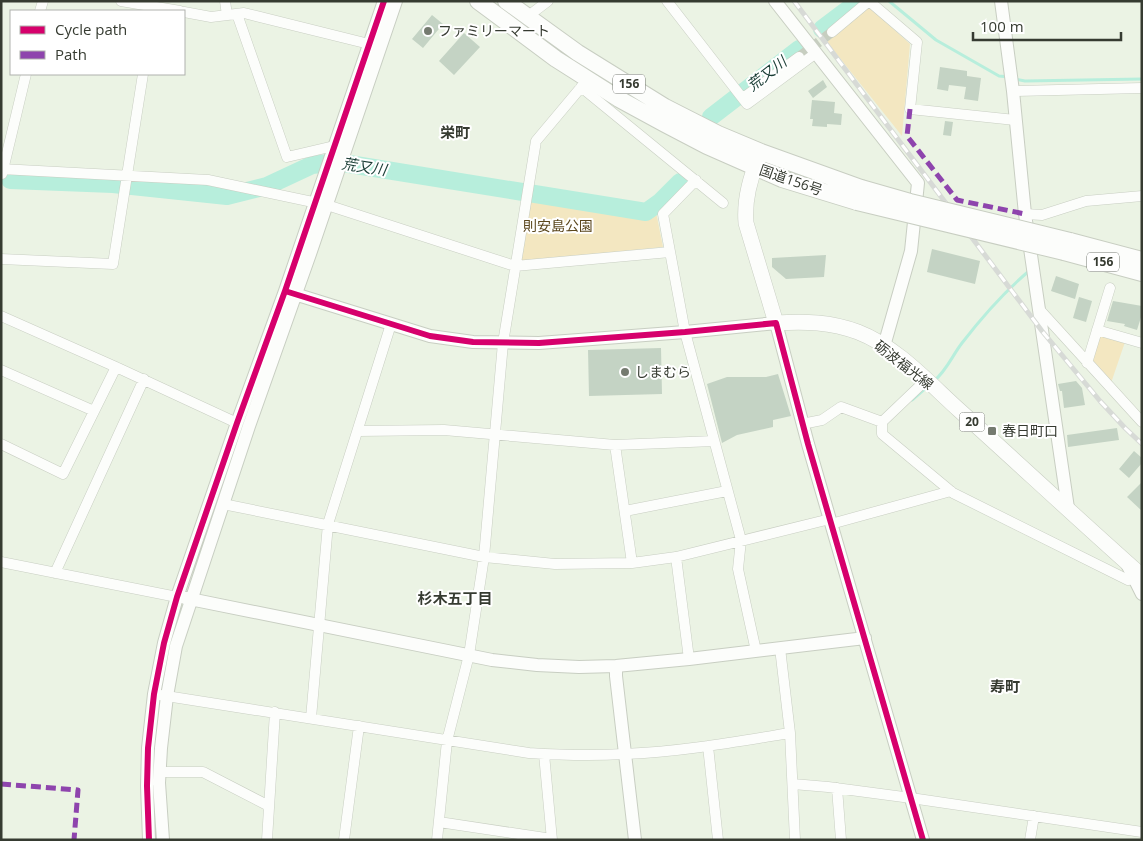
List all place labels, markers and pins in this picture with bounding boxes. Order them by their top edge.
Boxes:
place label: ファミリーマート [438,21,550,40]
marker: ファミリーマート [422,25,434,37]
place label: しまむら [635,362,691,381]
marker: しまむら [619,366,631,378]
place label: 春日町口 [1002,421,1058,440]
marker: 春日町口 [986,425,998,437]

